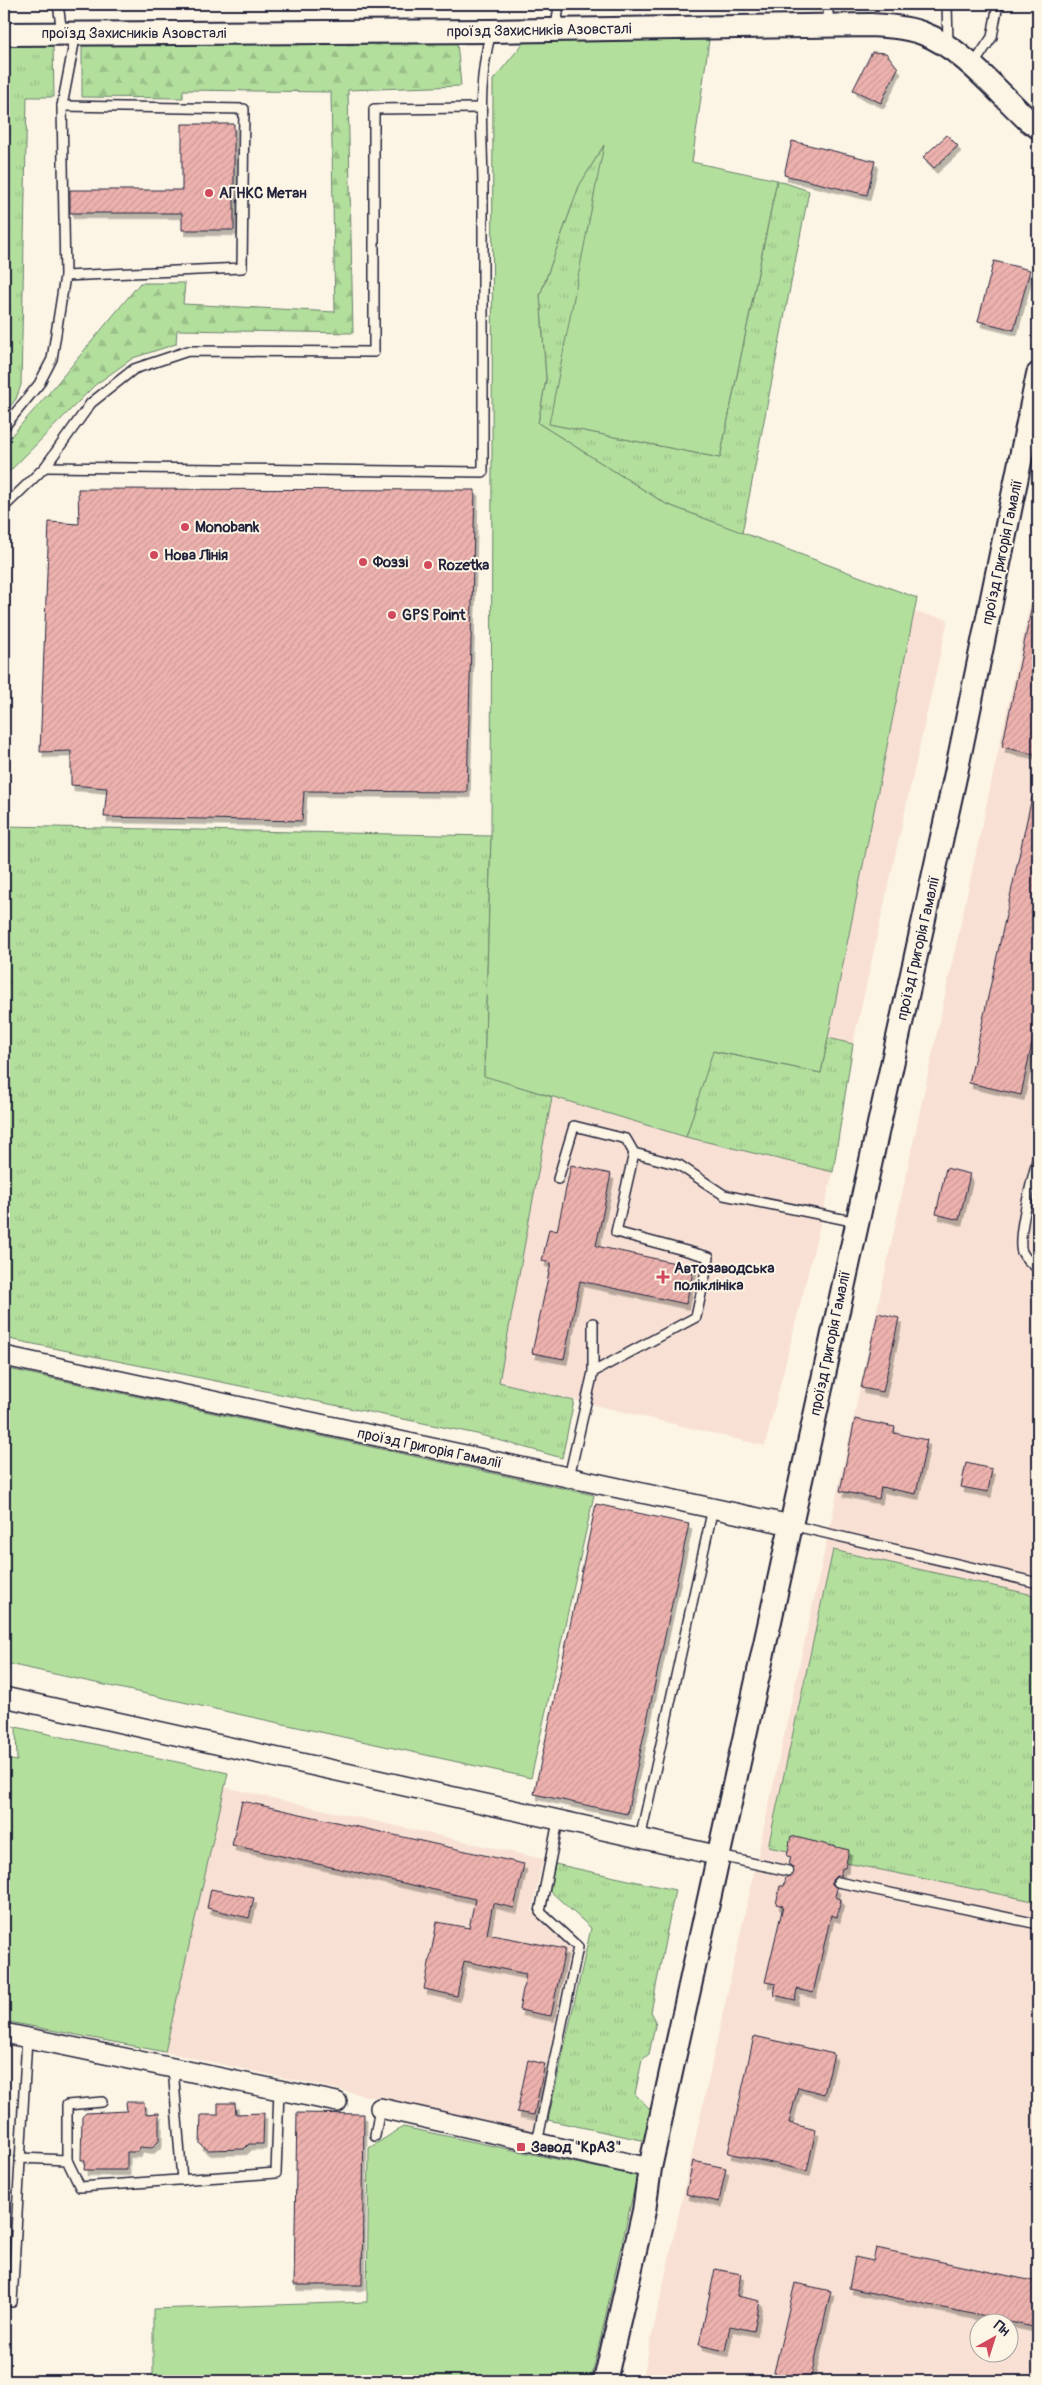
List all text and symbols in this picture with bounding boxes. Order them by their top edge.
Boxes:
street label: проїзд Захисників Азовсталі [446,19,632,42]
street label: проїзд Захисників Азовсталі [41,24,227,43]
place label: АГНКС Метан [219,184,307,203]
marker: АГНКС Метан [203,187,215,199]
street label: проїзд Григорія Гамалії [978,478,1027,627]
place label: Monobank [195,518,260,537]
marker: Monobank [179,521,191,533]
place label: Нова Лінія [164,546,228,565]
marker: Нова Лінія [148,549,160,561]
place label: Фоззі [372,553,409,572]
marker: Фоззі [357,556,369,568]
place label: Rozetka [438,556,489,575]
marker: Rozetka [422,559,434,571]
place label: GPS Point [402,606,466,625]
marker: GPS Point [386,609,398,621]
street label: проїзд Григорія Гамалії [893,874,944,1022]
place label: Автозаводська поліклініка [674,1259,775,1295]
street label: проїзд Григорія Гамалії [806,1269,855,1418]
marker: Автозаводська поліклініка [656,1270,670,1284]
street label: проїзд Григорія Гамалії [355,1424,504,1473]
place label: Завод "КрАЗ" [531,2138,621,2157]
marker: Завод "КрАЗ" [515,2141,527,2153]
north arrow [970,2312,1020,2362]
text: Пн [991,2317,1013,2340]

